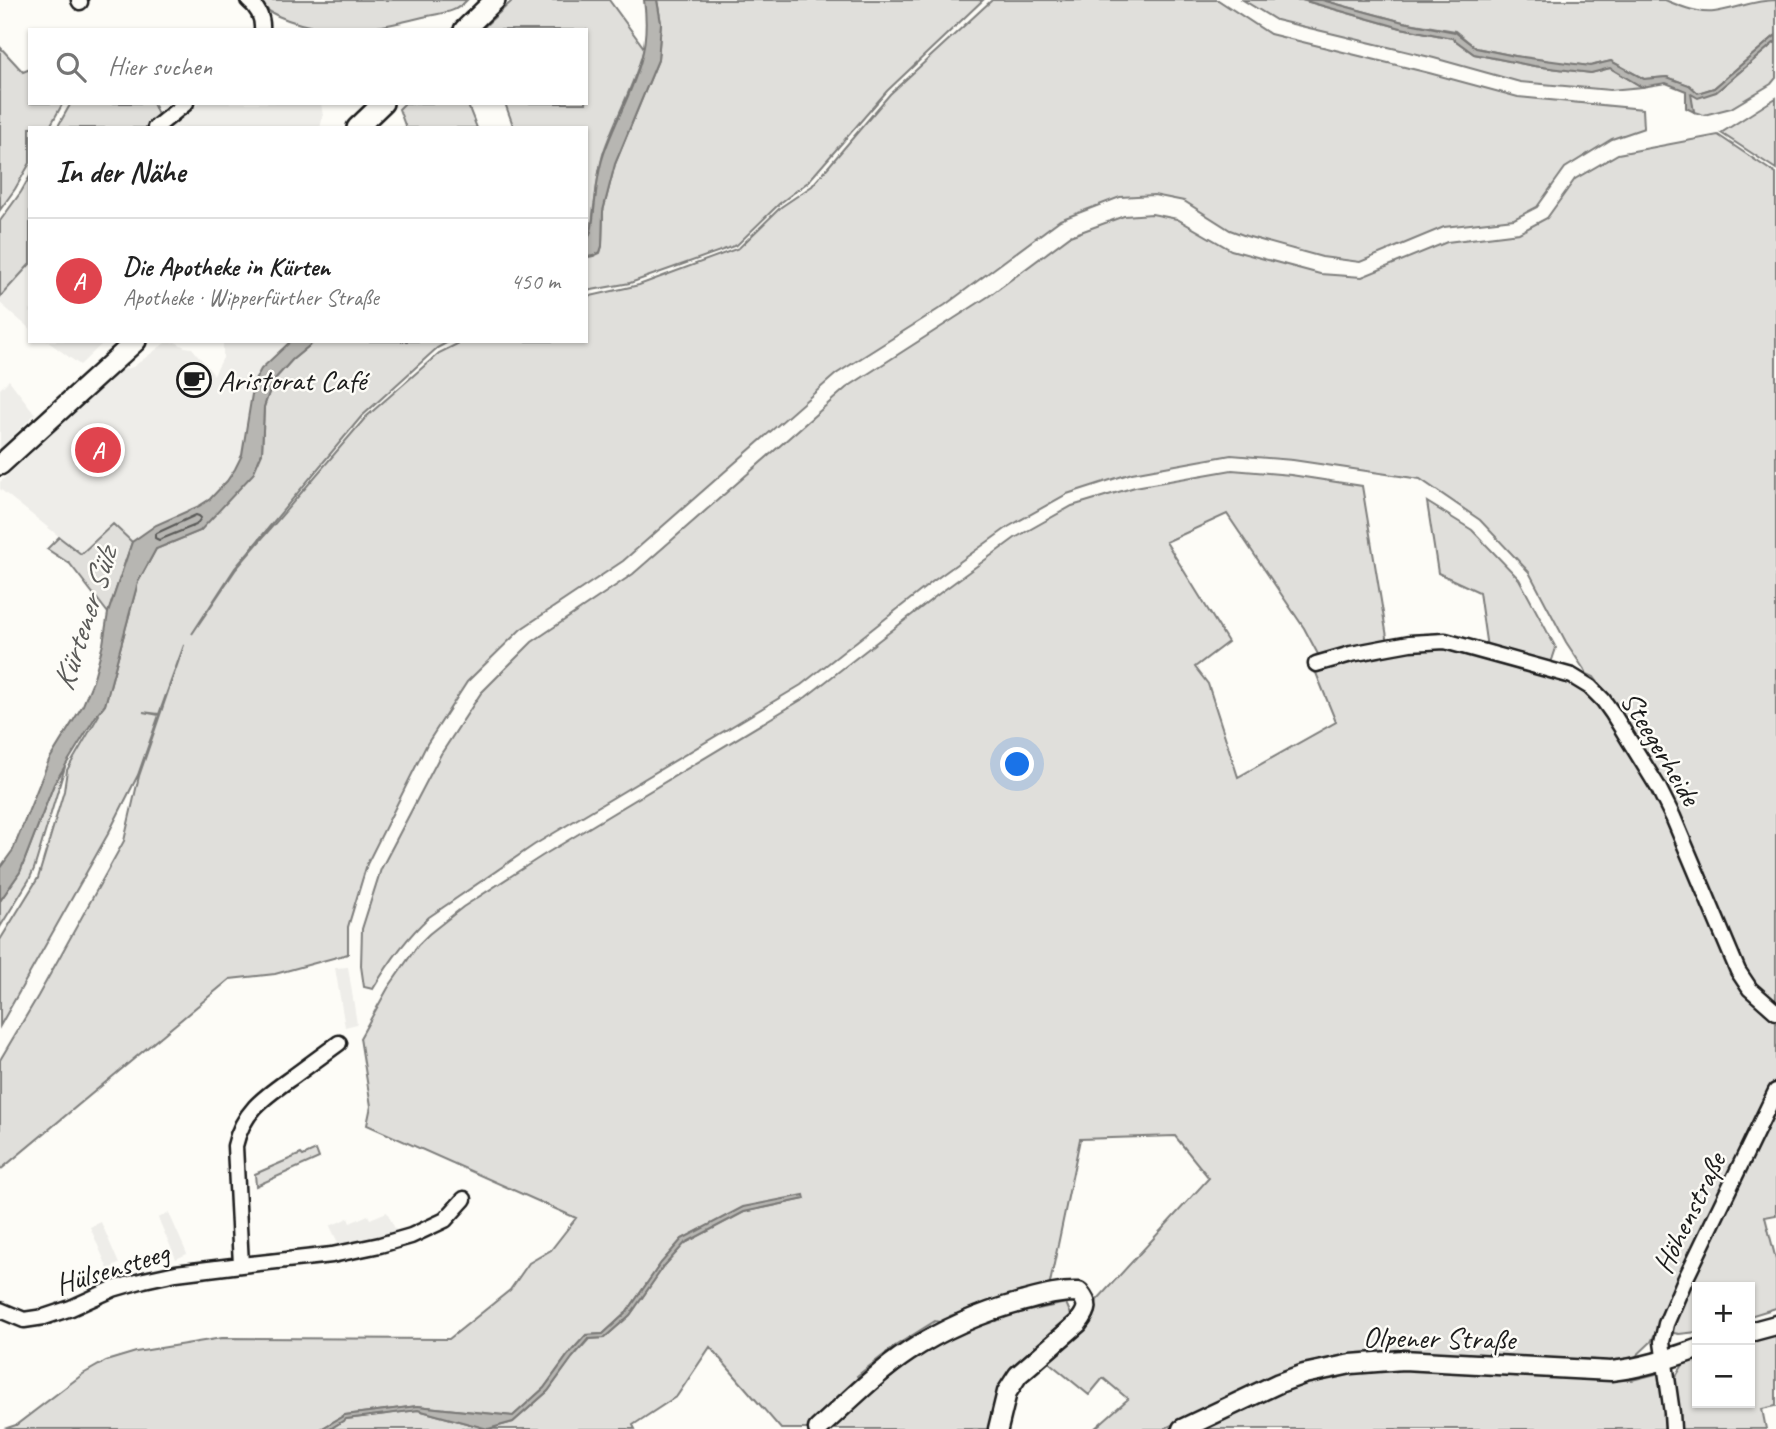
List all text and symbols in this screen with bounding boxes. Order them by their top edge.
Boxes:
search box [28,28,588,105]
icon: search [52,48,90,86]
text: Hier suchen [108,50,212,83]
text: In der Nähe [56,153,185,191]
text: Die Apotheke in Kürten [123,250,330,283]
text: A [73,267,85,296]
text: 450 m [511,267,560,296]
text: Apotheke · Wipperfürther Straße [123,283,379,312]
cafe icon: Aristorat Café [175,361,213,399]
place label: Aristorat Café [218,361,370,399]
pin: A [75,424,121,476]
water label: Kürtener Sülz [42,538,128,696]
street label: Steegerheide [1612,684,1711,814]
your location [1000,747,1034,781]
street label: Höhenstraße [1644,1145,1735,1279]
street label: Hülsensteeg [51,1232,176,1303]
map controls [1692,1282,1755,1408]
button: + [1692,1282,1755,1345]
street label: Olpener Straße [1363,1318,1518,1358]
button: − [1692,1345,1755,1408]

